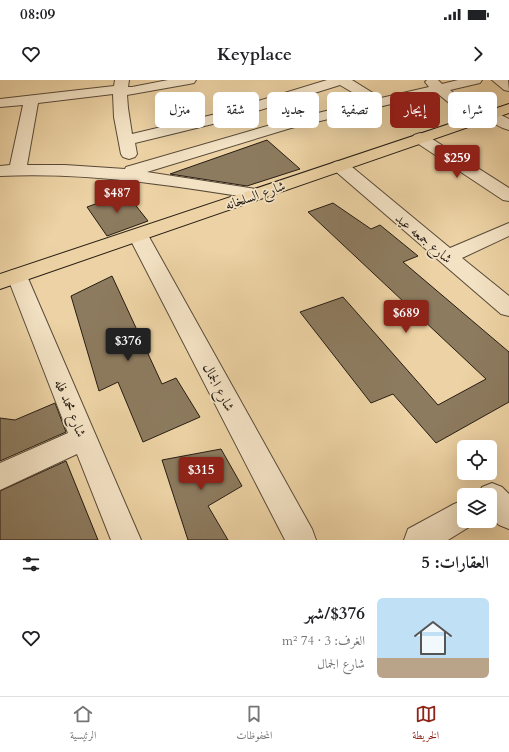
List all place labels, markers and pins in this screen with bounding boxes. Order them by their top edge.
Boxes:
pin: $259 [433,145,481,179]
pin: $487 [93,180,141,214]
pin: $689 [382,300,430,334]
pin: $376 [104,328,152,362]
pin: $315 [177,457,225,491]

